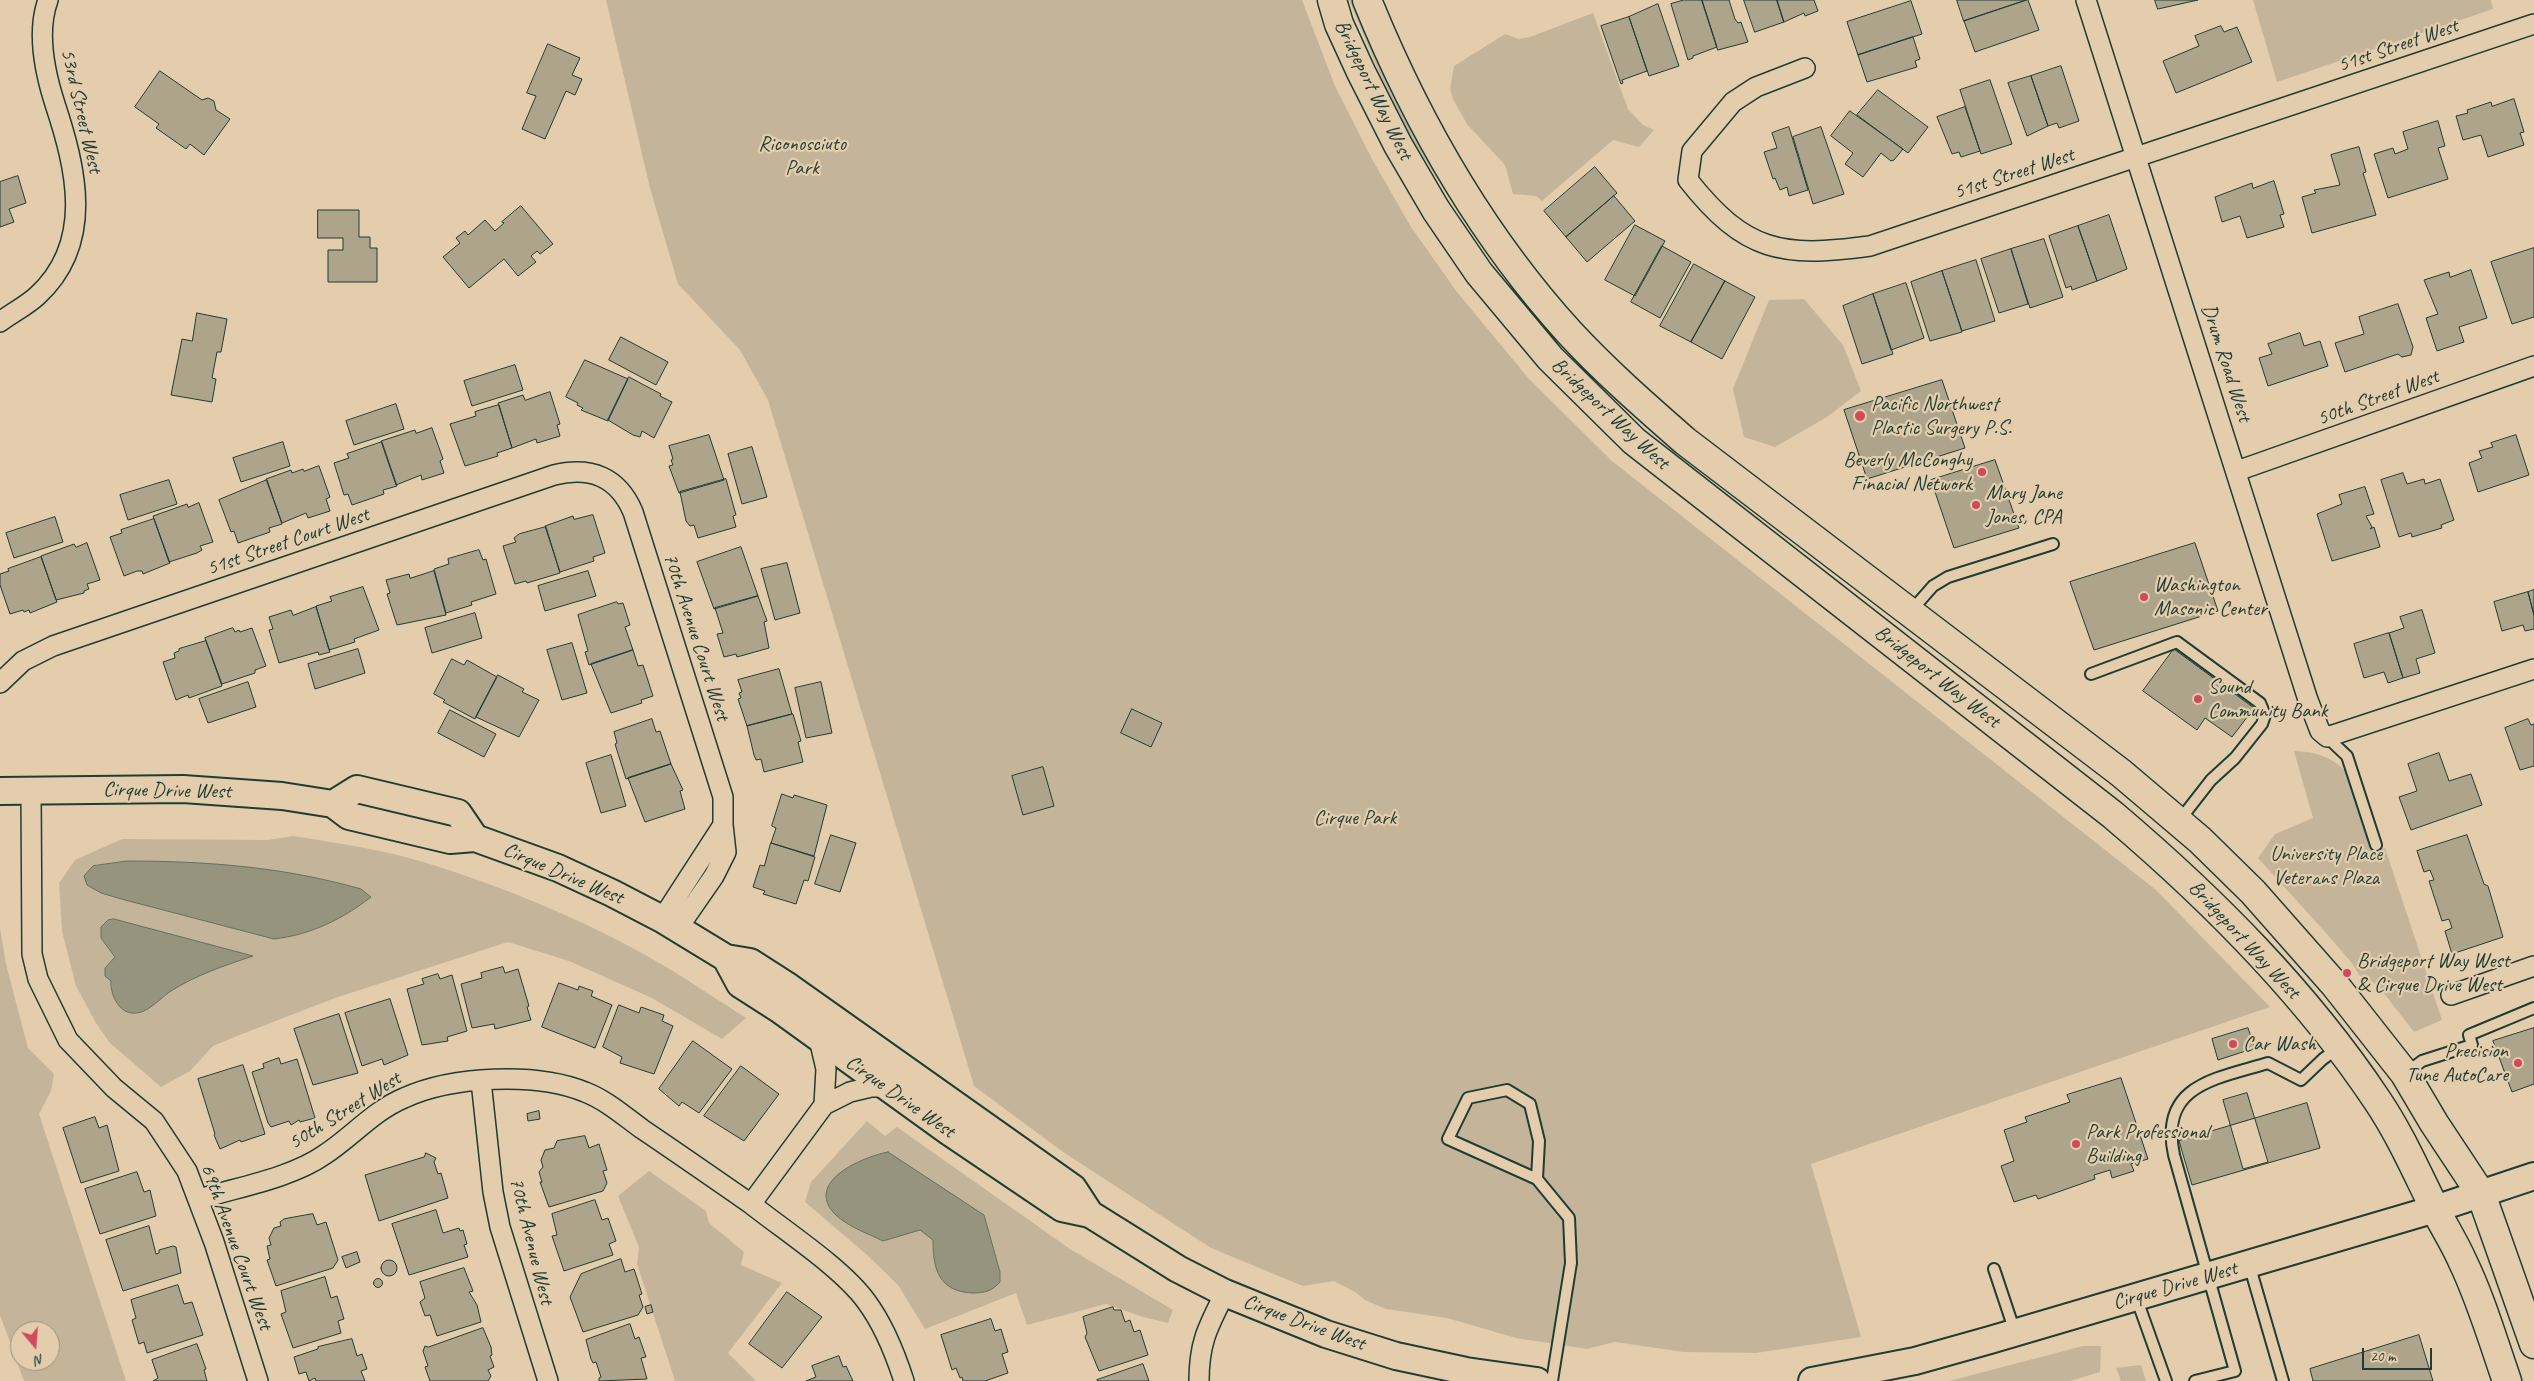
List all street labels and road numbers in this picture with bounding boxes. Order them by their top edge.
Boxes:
street label: 51st Street West [2335,14,2461,78]
street label: Bridgeport Way West [1328,16,1418,164]
street label: 53rd Street West [54,46,108,176]
street label: 51st Street West [1951,143,2077,205]
street label: Drum Road West [2195,301,2257,425]
street label: Bridgeport Way West [1546,353,1674,475]
street label: 50th Street West [2314,364,2442,432]
street label: 51st Street Court West [204,502,372,582]
street label: 70th Avenue Court West [657,550,735,724]
street label: Bridgeport Way West [1869,620,2005,734]
street label: Cirque Drive West [103,777,231,805]
street label: Cirque Drive West [499,837,627,911]
street label: Bridgeport Way West [2183,876,2305,1004]
street label: Cirque Drive West [840,1050,960,1144]
street label: 50th Street West [284,1067,406,1155]
street label: 69th Avenue Court West [194,1161,278,1333]
street label: 70th Avenue West [503,1175,559,1307]
street label: Cirque Drive West [2110,1256,2240,1316]
street label: Cirque Drive West [1240,1289,1368,1357]

